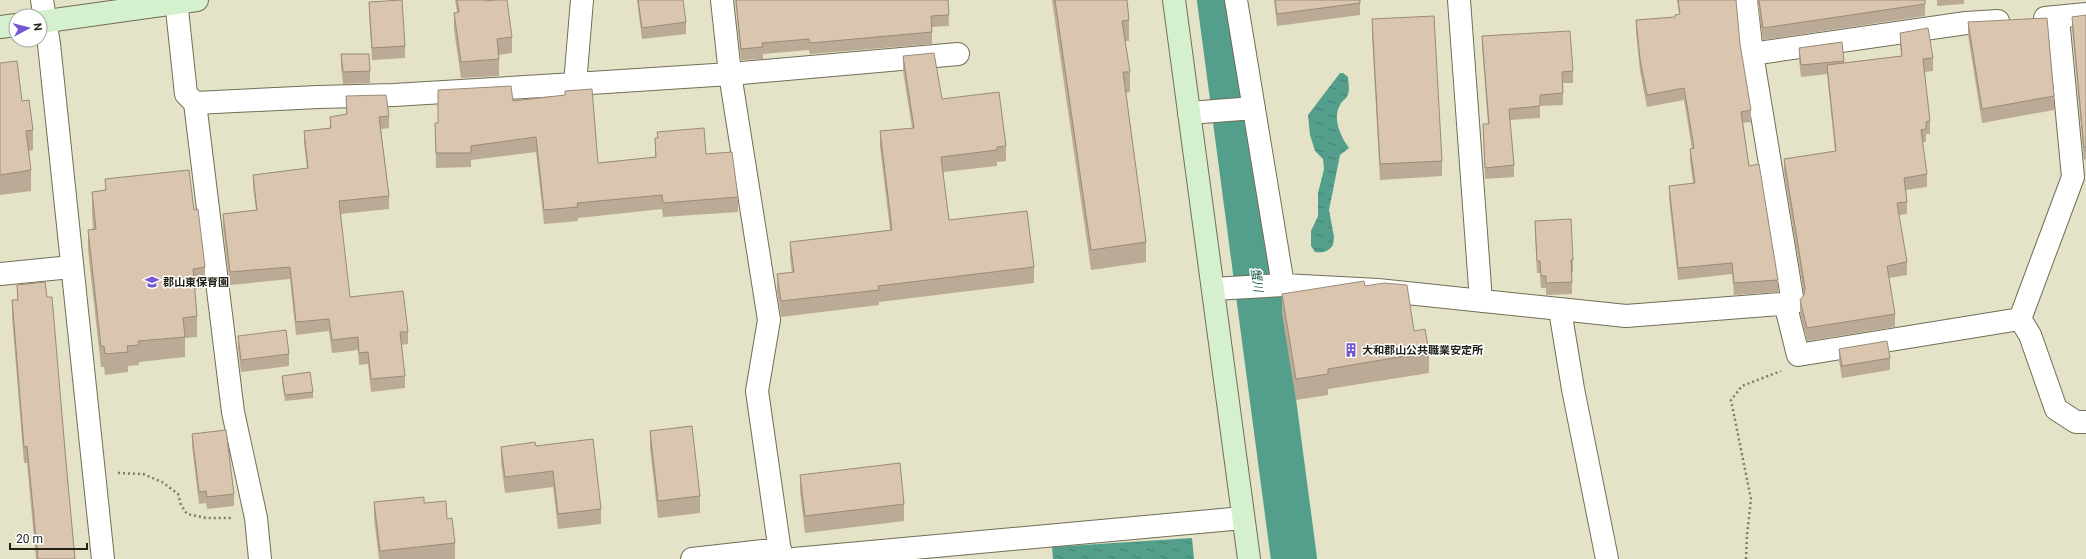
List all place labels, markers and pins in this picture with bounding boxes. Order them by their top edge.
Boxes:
school or university icon: 郡山東保育園 [144,274,160,290]
place label: 郡山東保育園 [163,276,229,289]
building icon: 大和郡山公共職業安定所 [1343,342,1359,358]
place label: 大和郡山公共職業安定所 [1362,344,1483,357]

